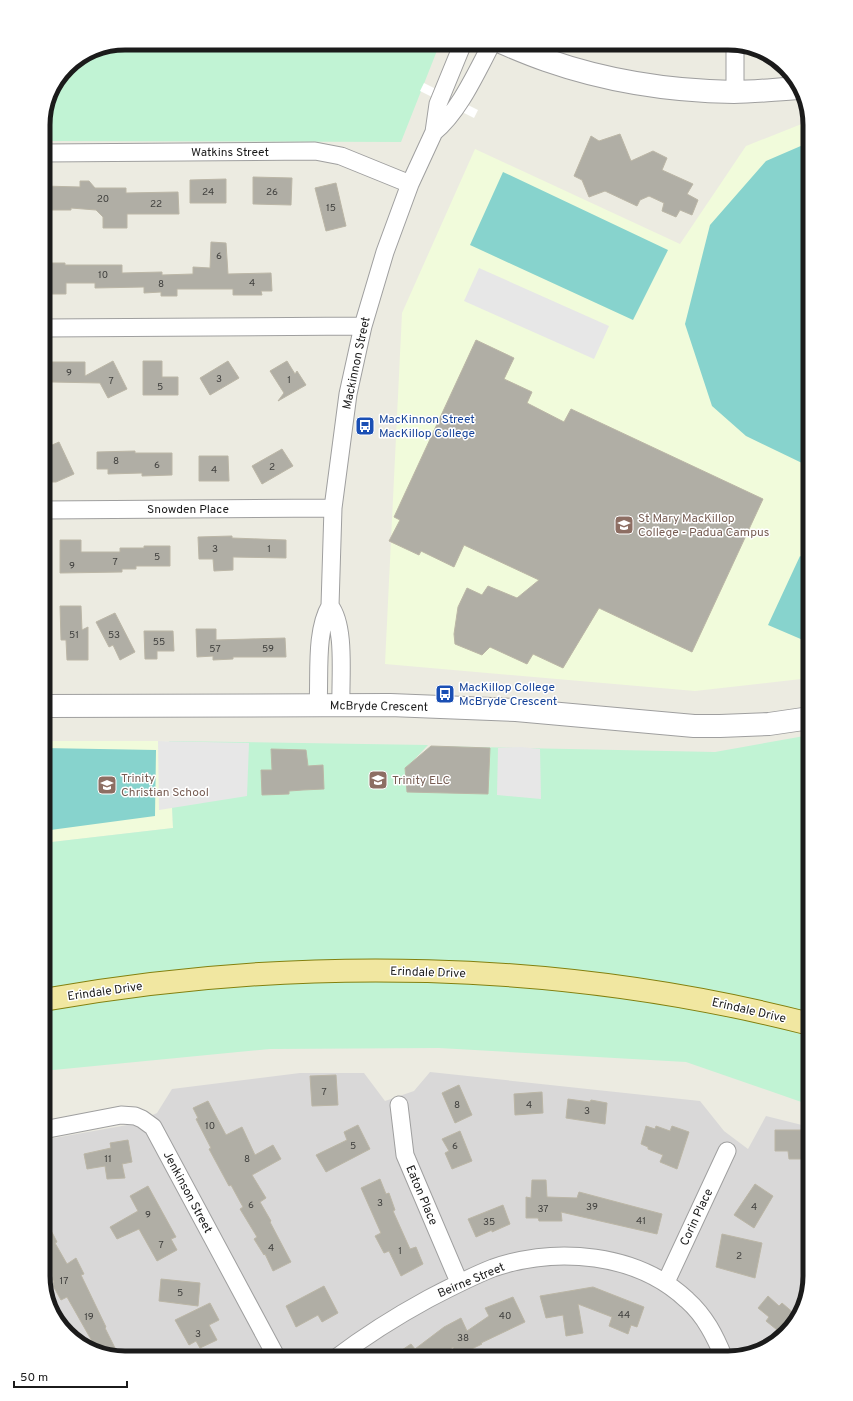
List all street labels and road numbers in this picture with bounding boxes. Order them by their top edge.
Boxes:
street label: Watkins Street [191,145,269,161]
street label: Mackinnon Street [339,315,375,411]
street label: Snowden Place [147,502,229,518]
street label: McBryde Crescent [330,698,428,716]
street label: Erindale Drive [390,964,466,982]
street label: Erindale Drive [67,979,144,1005]
street label: Erindale Drive [710,995,787,1027]
street label: Jenkinson Street [159,1149,216,1236]
street label: Eaton Place [401,1163,441,1228]
street label: Corin Place [677,1186,717,1249]
street label: Beirne Street [435,1260,507,1302]

